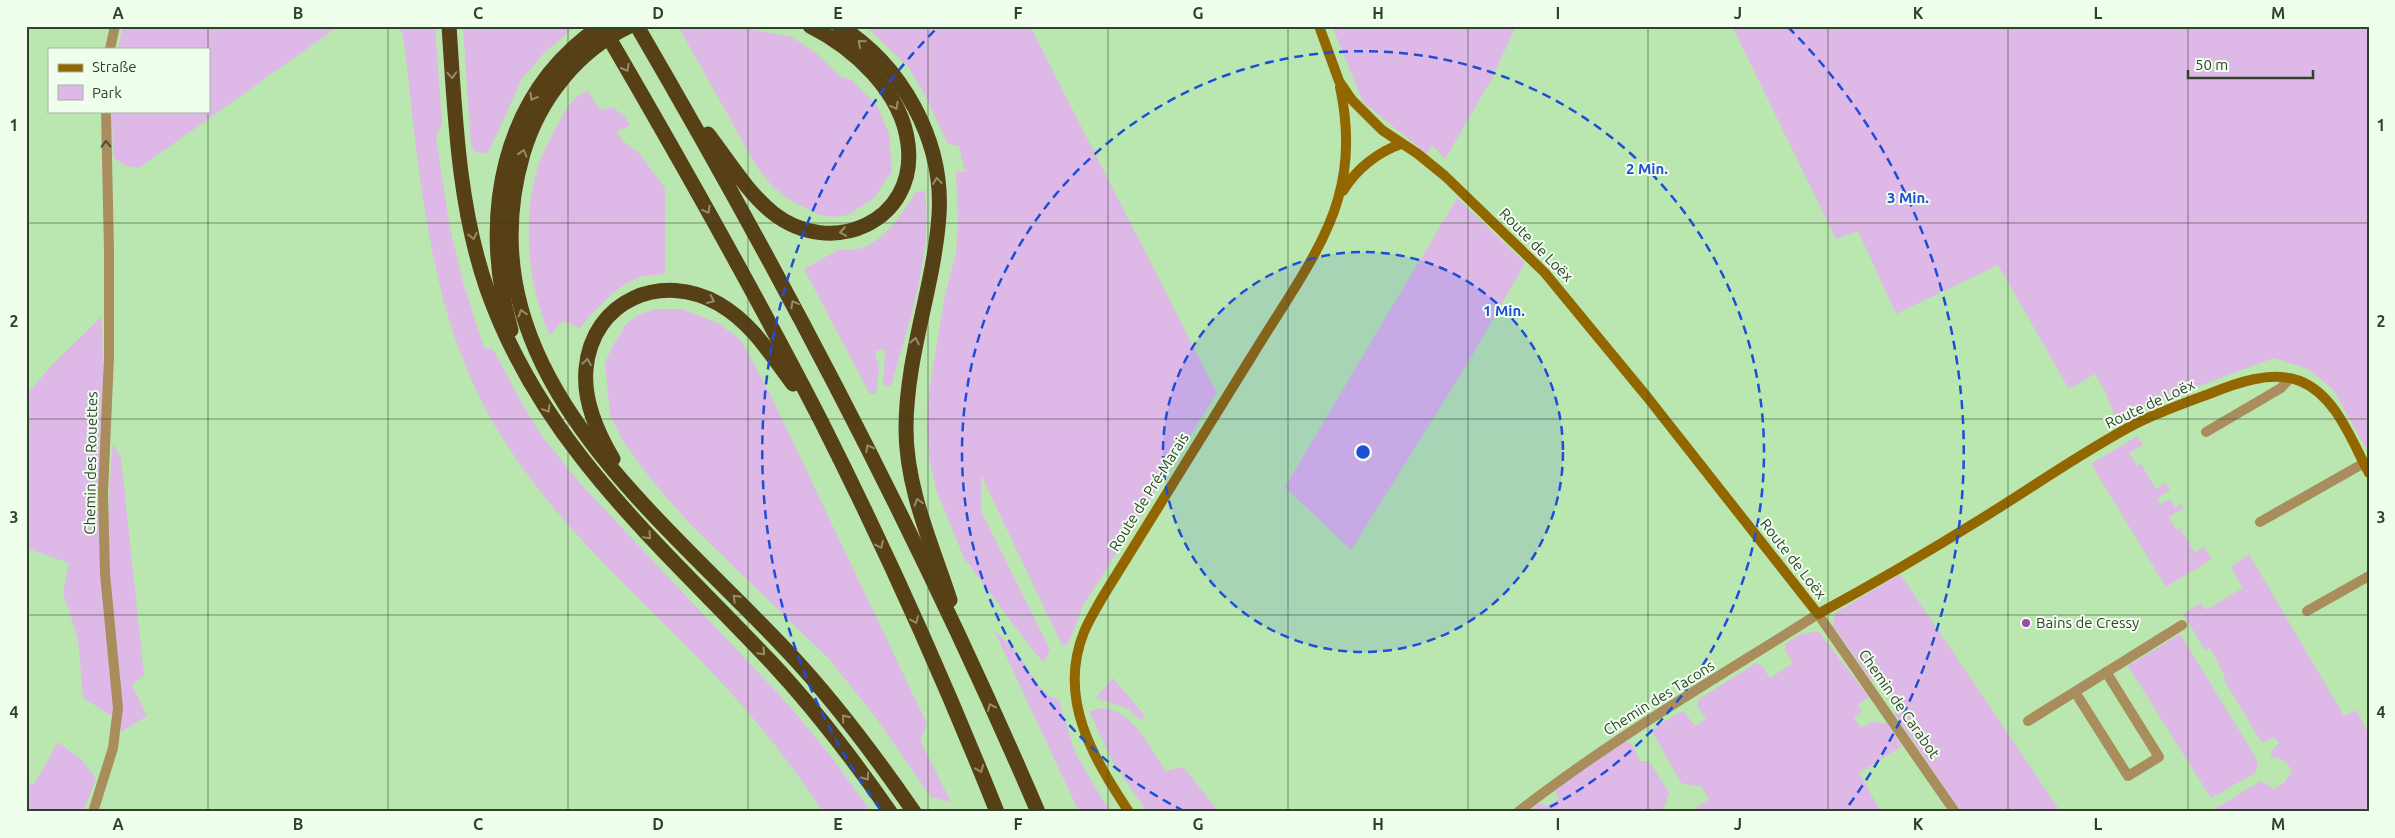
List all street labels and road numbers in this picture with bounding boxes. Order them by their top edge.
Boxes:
street label: Route de Loëx [1496,204,1577,285]
street label: Route de Loëx [2102,375,2198,432]
street label: Chemin des Rouettes [81,391,100,535]
street label: Route de Pré-Marais [1105,429,1192,554]
street label: Route de Loëx [1757,515,1830,602]
street label: Chemin de Carabot [1855,646,1943,761]
street label: Chemin des Tacons [1600,656,1717,739]

